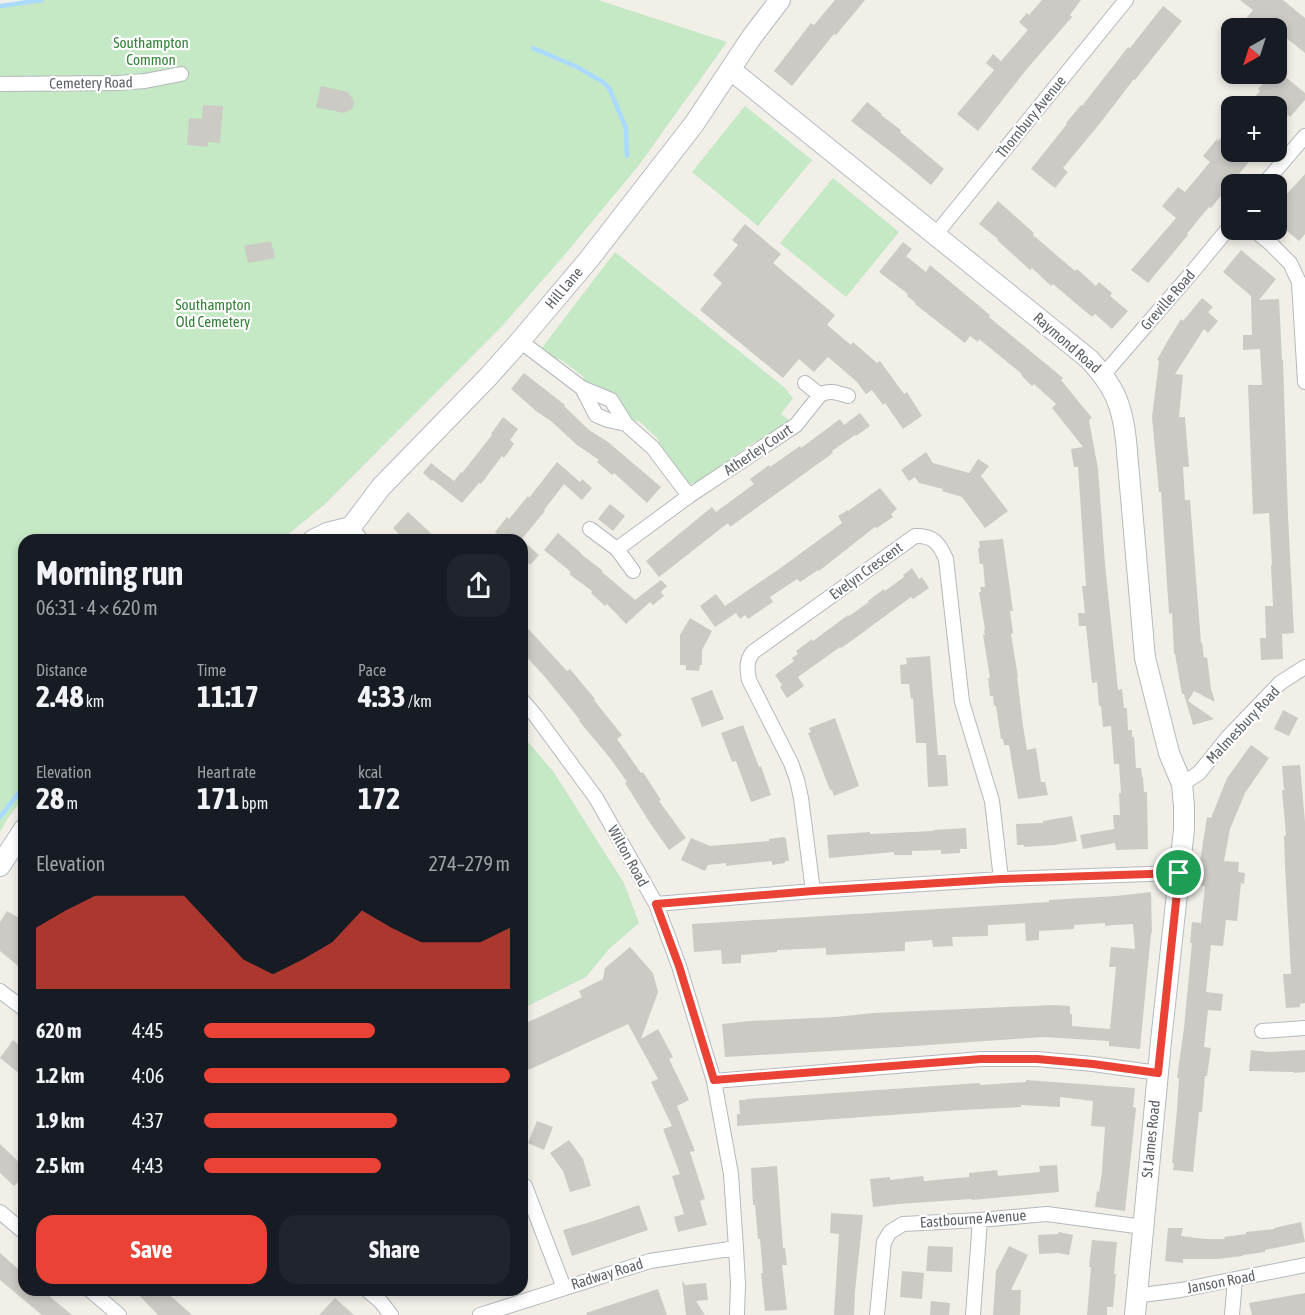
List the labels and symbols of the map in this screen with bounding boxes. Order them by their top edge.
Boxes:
north arrow [1221,18,1287,84]
park label: Southampton Common [113,34,189,68]
street label: Thornbury Avenue [992,72,1069,161]
street label: Cemetery Road [49,73,133,92]
street label: Hill Lane [541,263,586,312]
street label: Greville Road [1137,266,1198,333]
park label: Southampton Old Cemetery [175,296,251,330]
street label: Raymond Road [1030,309,1104,376]
street label: Atherley Court [720,421,795,479]
street label: Evelyn Crescent [826,538,905,603]
street label: Malmesbury Road [1202,682,1283,767]
street label: Wilton Road [605,822,652,889]
pin [1153,847,1204,898]
street label: St James Road [1138,1099,1163,1179]
street label: Eastbourne Avenue [919,1206,1027,1231]
street label: Radway Road [569,1255,645,1293]
street label: Janson Road [1185,1267,1257,1296]

